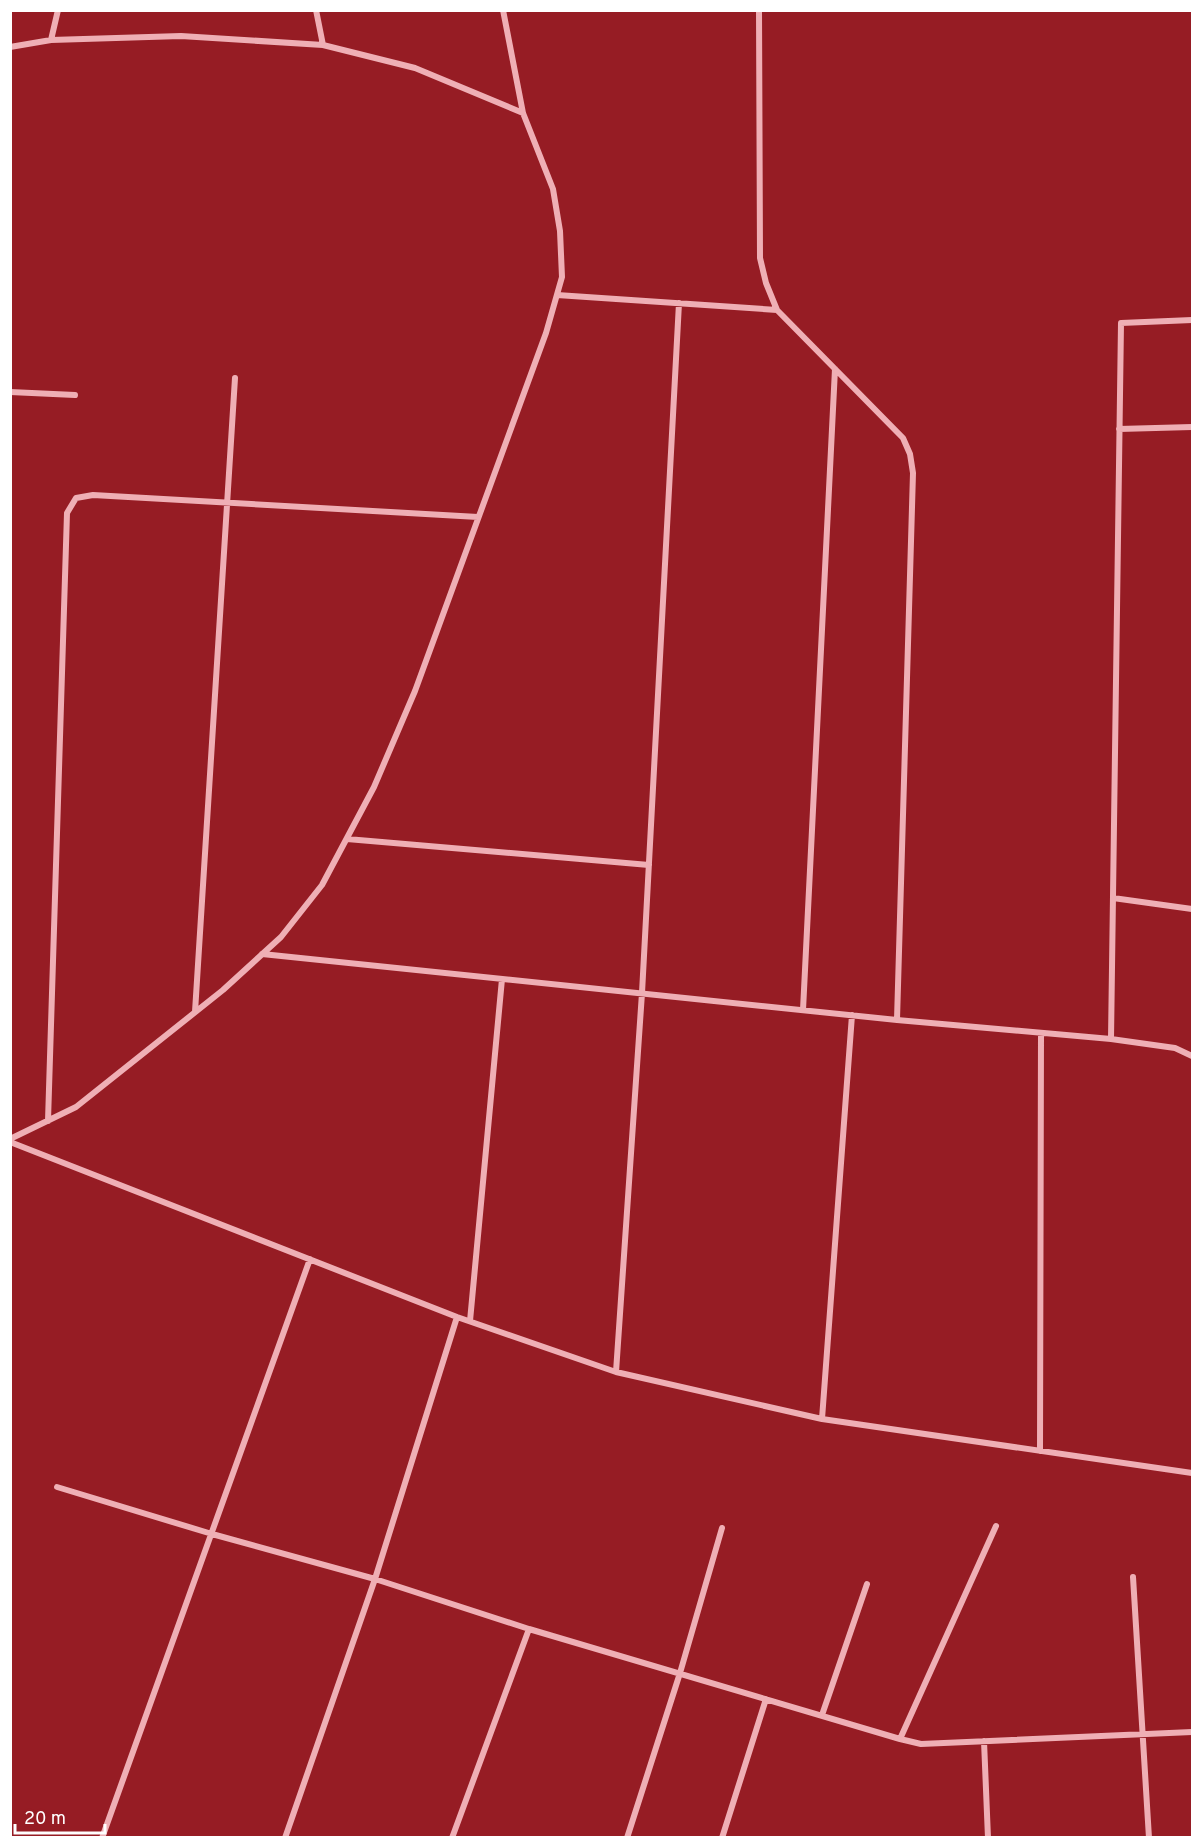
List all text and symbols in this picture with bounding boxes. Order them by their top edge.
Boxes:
scale bar [15,1797,105,1835]
text: 20 m [24,1808,66,1831]

